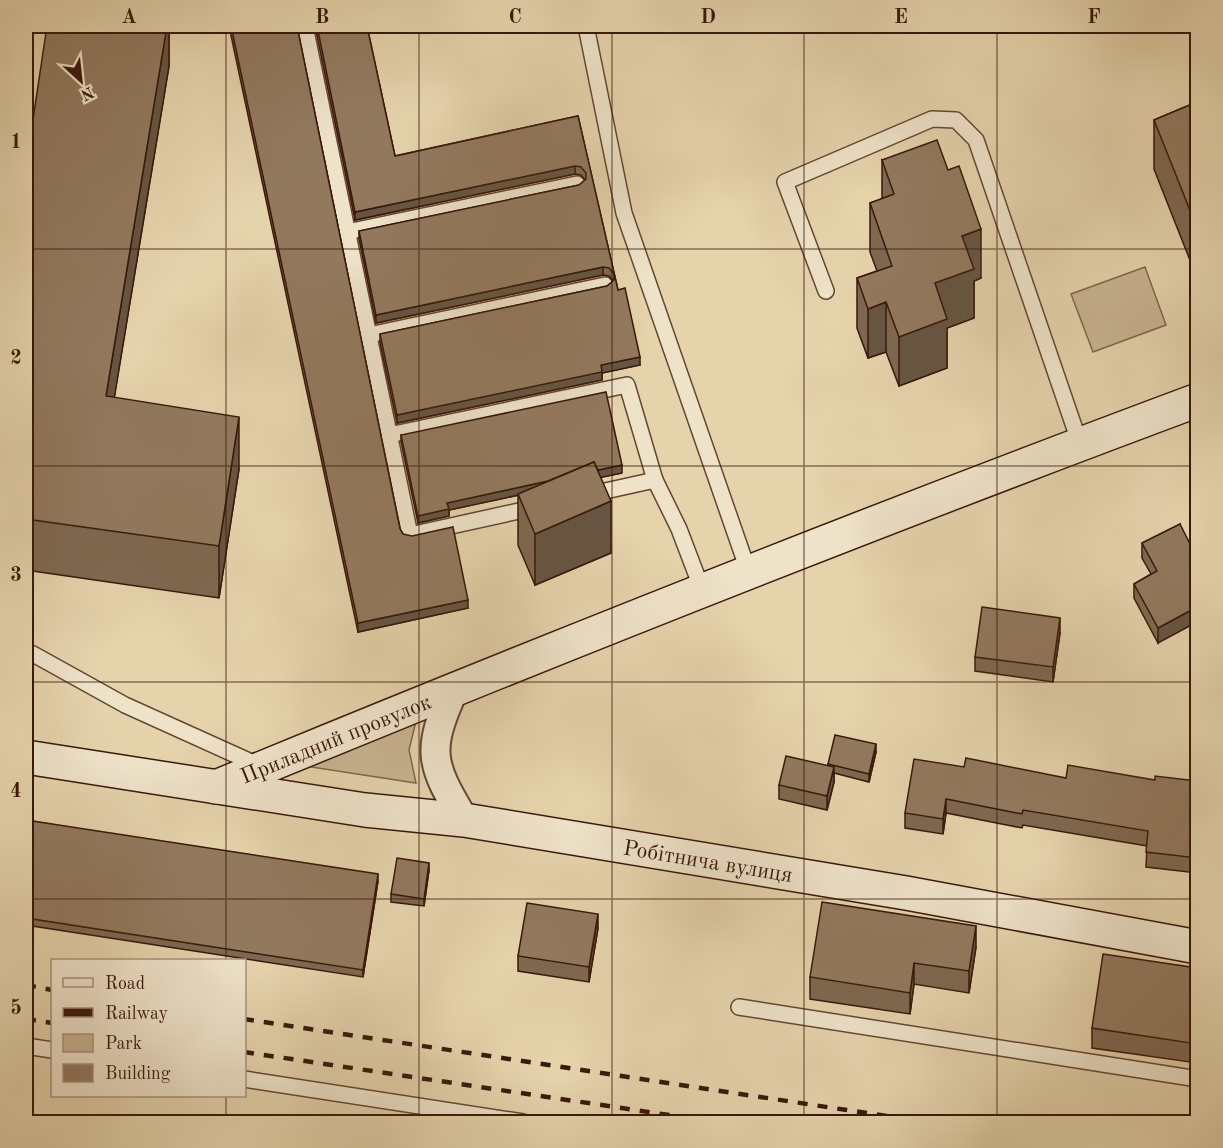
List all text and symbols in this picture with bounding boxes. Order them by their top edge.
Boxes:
text: A [121,8,137,28]
text: B [315,8,329,28]
text: C [508,8,522,28]
text: D [700,8,716,28]
text: E [894,8,908,28]
text: F [1087,8,1101,28]
north arrow [51,51,111,111]
text: N [77,83,96,103]
text: 1 [10,133,22,153]
text: 2 [10,349,22,369]
text: 3 [10,566,22,586]
street label: Приладний провулок [238,691,435,789]
text: 4 [10,782,22,802]
street label: Робітнича вулиця [621,837,794,887]
legend [51,959,246,1097]
text: Road [105,975,145,993]
text: 5 [10,998,22,1019]
text: Railway [105,1005,168,1023]
text: Park [105,1035,142,1053]
text: Building [105,1065,171,1083]

